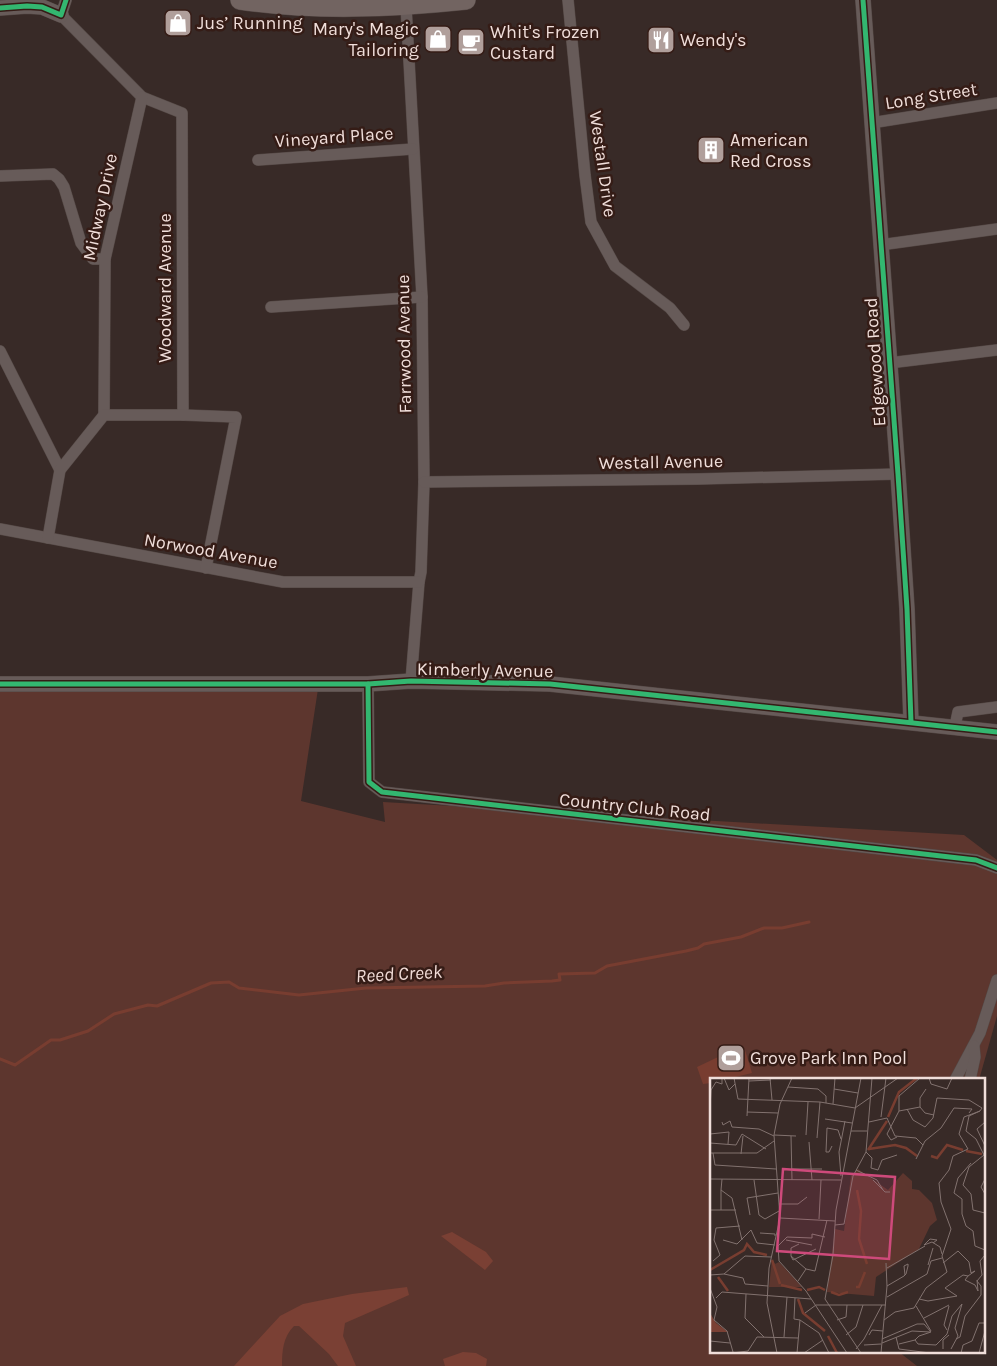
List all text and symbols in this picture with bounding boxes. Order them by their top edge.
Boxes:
shop icon: Jus’ Running [163,8,193,38]
place label: Jus’ Running [197,12,303,34]
place label: Mary's Magic Tailoring [313,18,419,61]
place label: Whit's Frozen Custard [490,21,600,64]
shop icon: Mary's Magic Tailoring [423,24,453,54]
restaurant icon: Wendy's [646,25,676,55]
cafe icon: Whit's Frozen Custard [456,27,486,57]
place label: Wendy's [680,29,747,51]
street label: Long Street [883,78,979,114]
street label: Westall Drive [585,109,621,219]
street label: Vineyard Place [274,122,394,152]
place label: American Red Cross [730,129,812,172]
building icon: American Red Cross [696,135,726,165]
street label: Midway Drive [78,151,122,263]
street label: Woodward Avenue [154,213,176,363]
street label: Farrwood Avenue [392,274,416,414]
street label: Edgewood Road [860,297,890,427]
street label: Westall Avenue [599,450,723,474]
street label: Norwood Avenue [142,528,280,574]
street label: Kimberly Avenue [417,658,553,682]
street label: Country Club Road [558,788,712,826]
water label: Reed Creek [355,961,443,987]
sports icon: Grove Park Inn Pool [716,1043,746,1073]
place label: Grove Park Inn Pool [750,1047,907,1069]
inset map [710,1078,984,1354]

